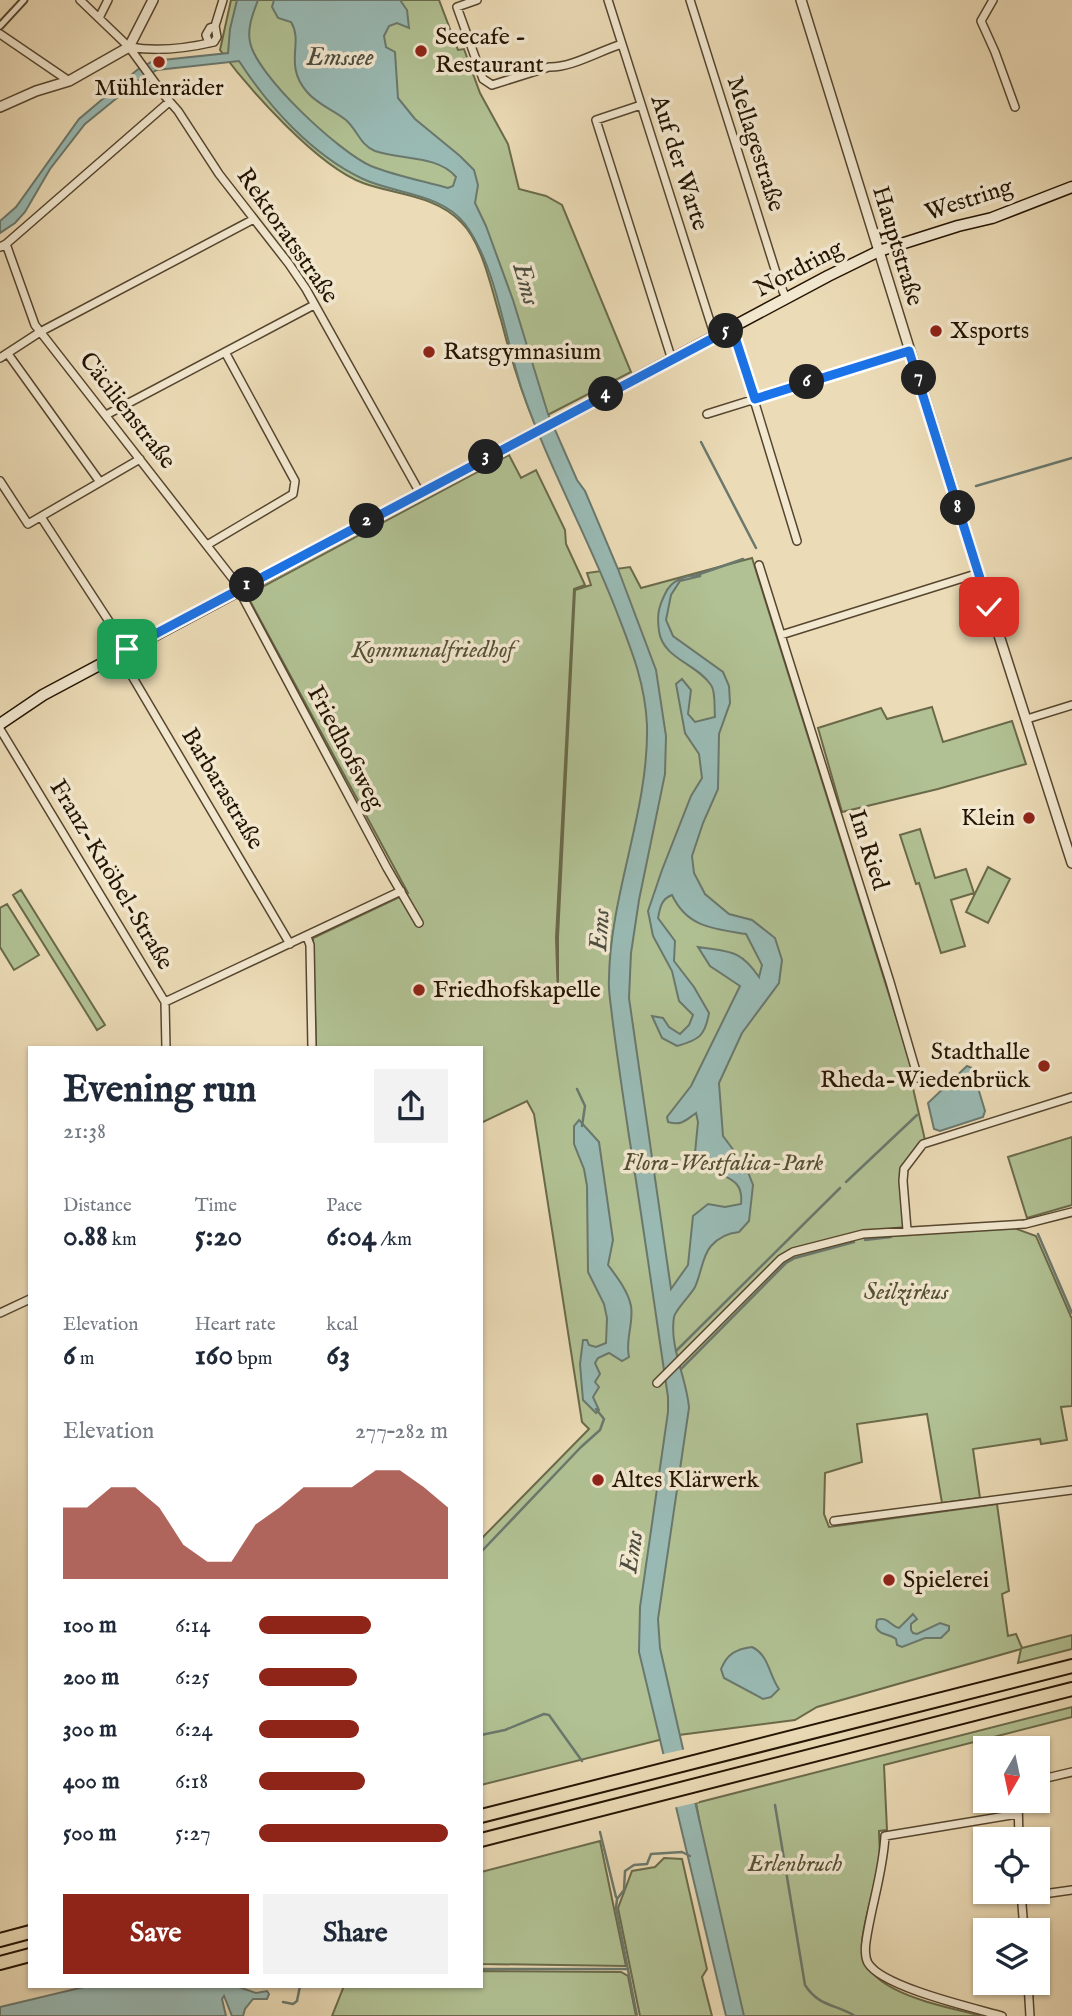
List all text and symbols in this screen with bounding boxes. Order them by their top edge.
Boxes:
place label: Seecafe - Restaurant [435,22,544,81]
water label: Emssee [305,41,374,74]
marker: Seecafe - Restaurant [413,43,429,59]
marker: Mühlenräder [151,54,167,70]
place label: Mühlenräder [94,73,224,104]
street label: Mellagestraße [719,73,791,215]
street label: Auf der Warte [642,91,715,235]
street label: Rektoratsstraße [229,162,345,310]
street label: Westring [921,171,1018,229]
street label: Hauptstraße [864,182,930,310]
street label: Nordring [750,232,849,305]
water label: Ems [504,258,548,310]
pin: 5 [708,314,744,348]
place label: Xsports [950,316,1029,347]
text: 5 [722,318,729,342]
marker: Xsports [928,323,944,339]
place label: Ratsgymnasium [443,337,601,368]
marker: Ratsgymnasium [421,344,437,360]
street label: Cäcilienstraße [72,346,182,476]
pin: 7 [902,360,936,396]
pin: 6 [790,364,824,400]
text: 7 [914,365,923,389]
text: 6 [802,369,811,393]
pin: 4 [588,376,624,412]
text: 4 [601,381,610,405]
pin: 3 [468,440,504,475]
text: 3 [482,444,489,468]
pin: 8 [940,490,976,526]
text: 8 [954,495,961,519]
pin: 2 [350,504,384,538]
text: 2 [362,508,371,532]
pin: 1 [230,568,264,602]
text: 1 [243,572,250,596]
pin [959,577,1019,637]
icon: check [970,588,1008,626]
pin [97,619,157,679]
icon: arrive [108,630,146,668]
park label: Kommunalfriedhof [350,635,520,666]
street label: Friedhofsweg [299,681,391,816]
street label: Barbarastraße [174,722,270,856]
street label: Franz-Knöbel-Straße [42,774,180,976]
place label: Klein [961,803,1015,834]
street label: Im Ried [841,806,896,894]
marker: Klein [1021,810,1037,826]
water label: Ems [582,907,618,953]
place label: Friedhofskapelle [433,975,601,1006]
marker: Friedhofskapelle [411,982,427,998]
place label: Stadthalle Rheda-Wiedenbrück [820,1037,1030,1096]
marker: Stadthalle Rheda-Wiedenbrück [1036,1058,1052,1074]
text: Evening run [63,1067,257,1115]
button: share [374,1069,448,1143]
text: 21:38 [63,1117,106,1146]
park label: Flora-Westfalica-Park [623,1148,824,1179]
text: Distance [63,1194,132,1218]
text: Time [195,1194,237,1218]
text: Pace [326,1194,362,1218]
text: 0.88 [63,1218,108,1256]
text: 5:20 [195,1218,242,1256]
text: 6:04 [326,1218,376,1256]
text: km [108,1228,137,1252]
text: /km [376,1228,412,1252]
park label: Seilzirkus [864,1277,949,1308]
text: Elevation [63,1313,138,1337]
text: Heart rate [195,1313,276,1337]
text: kcal [326,1313,358,1337]
text: 6 [63,1337,76,1375]
text: 160 [195,1337,233,1375]
text: 63 [326,1337,350,1375]
text: m [76,1347,94,1371]
text: bpm [233,1347,272,1371]
text: Elevation [63,1417,154,1446]
text: 277–282 m [355,1417,448,1446]
place label: Altes Klärwerk [611,1465,759,1496]
marker: Altes Klärwerk [590,1472,606,1488]
water label: Ems [612,1528,652,1577]
place label: Spielerei [903,1565,989,1596]
marker: Spielerei [881,1572,897,1588]
text: 100 m [63,1611,117,1640]
text: 6:14 [175,1611,211,1640]
text: 200 m [63,1663,119,1692]
text: 6:25 [175,1663,210,1692]
text: 300 m [63,1715,117,1744]
text: 6:24 [175,1715,213,1744]
north arrow [973,1736,1050,1813]
map controls [973,1736,1050,1995]
text: 400 m [63,1767,120,1796]
text: 6:18 [175,1767,208,1796]
text: 500 m [63,1819,117,1848]
text: 5:27 [175,1819,211,1848]
button: locate [973,1827,1050,1904]
park label: Erlenbruch [747,1849,842,1880]
button: Save [63,1894,249,1974]
button: Share [263,1894,448,1974]
button: layers [973,1918,1050,1995]

